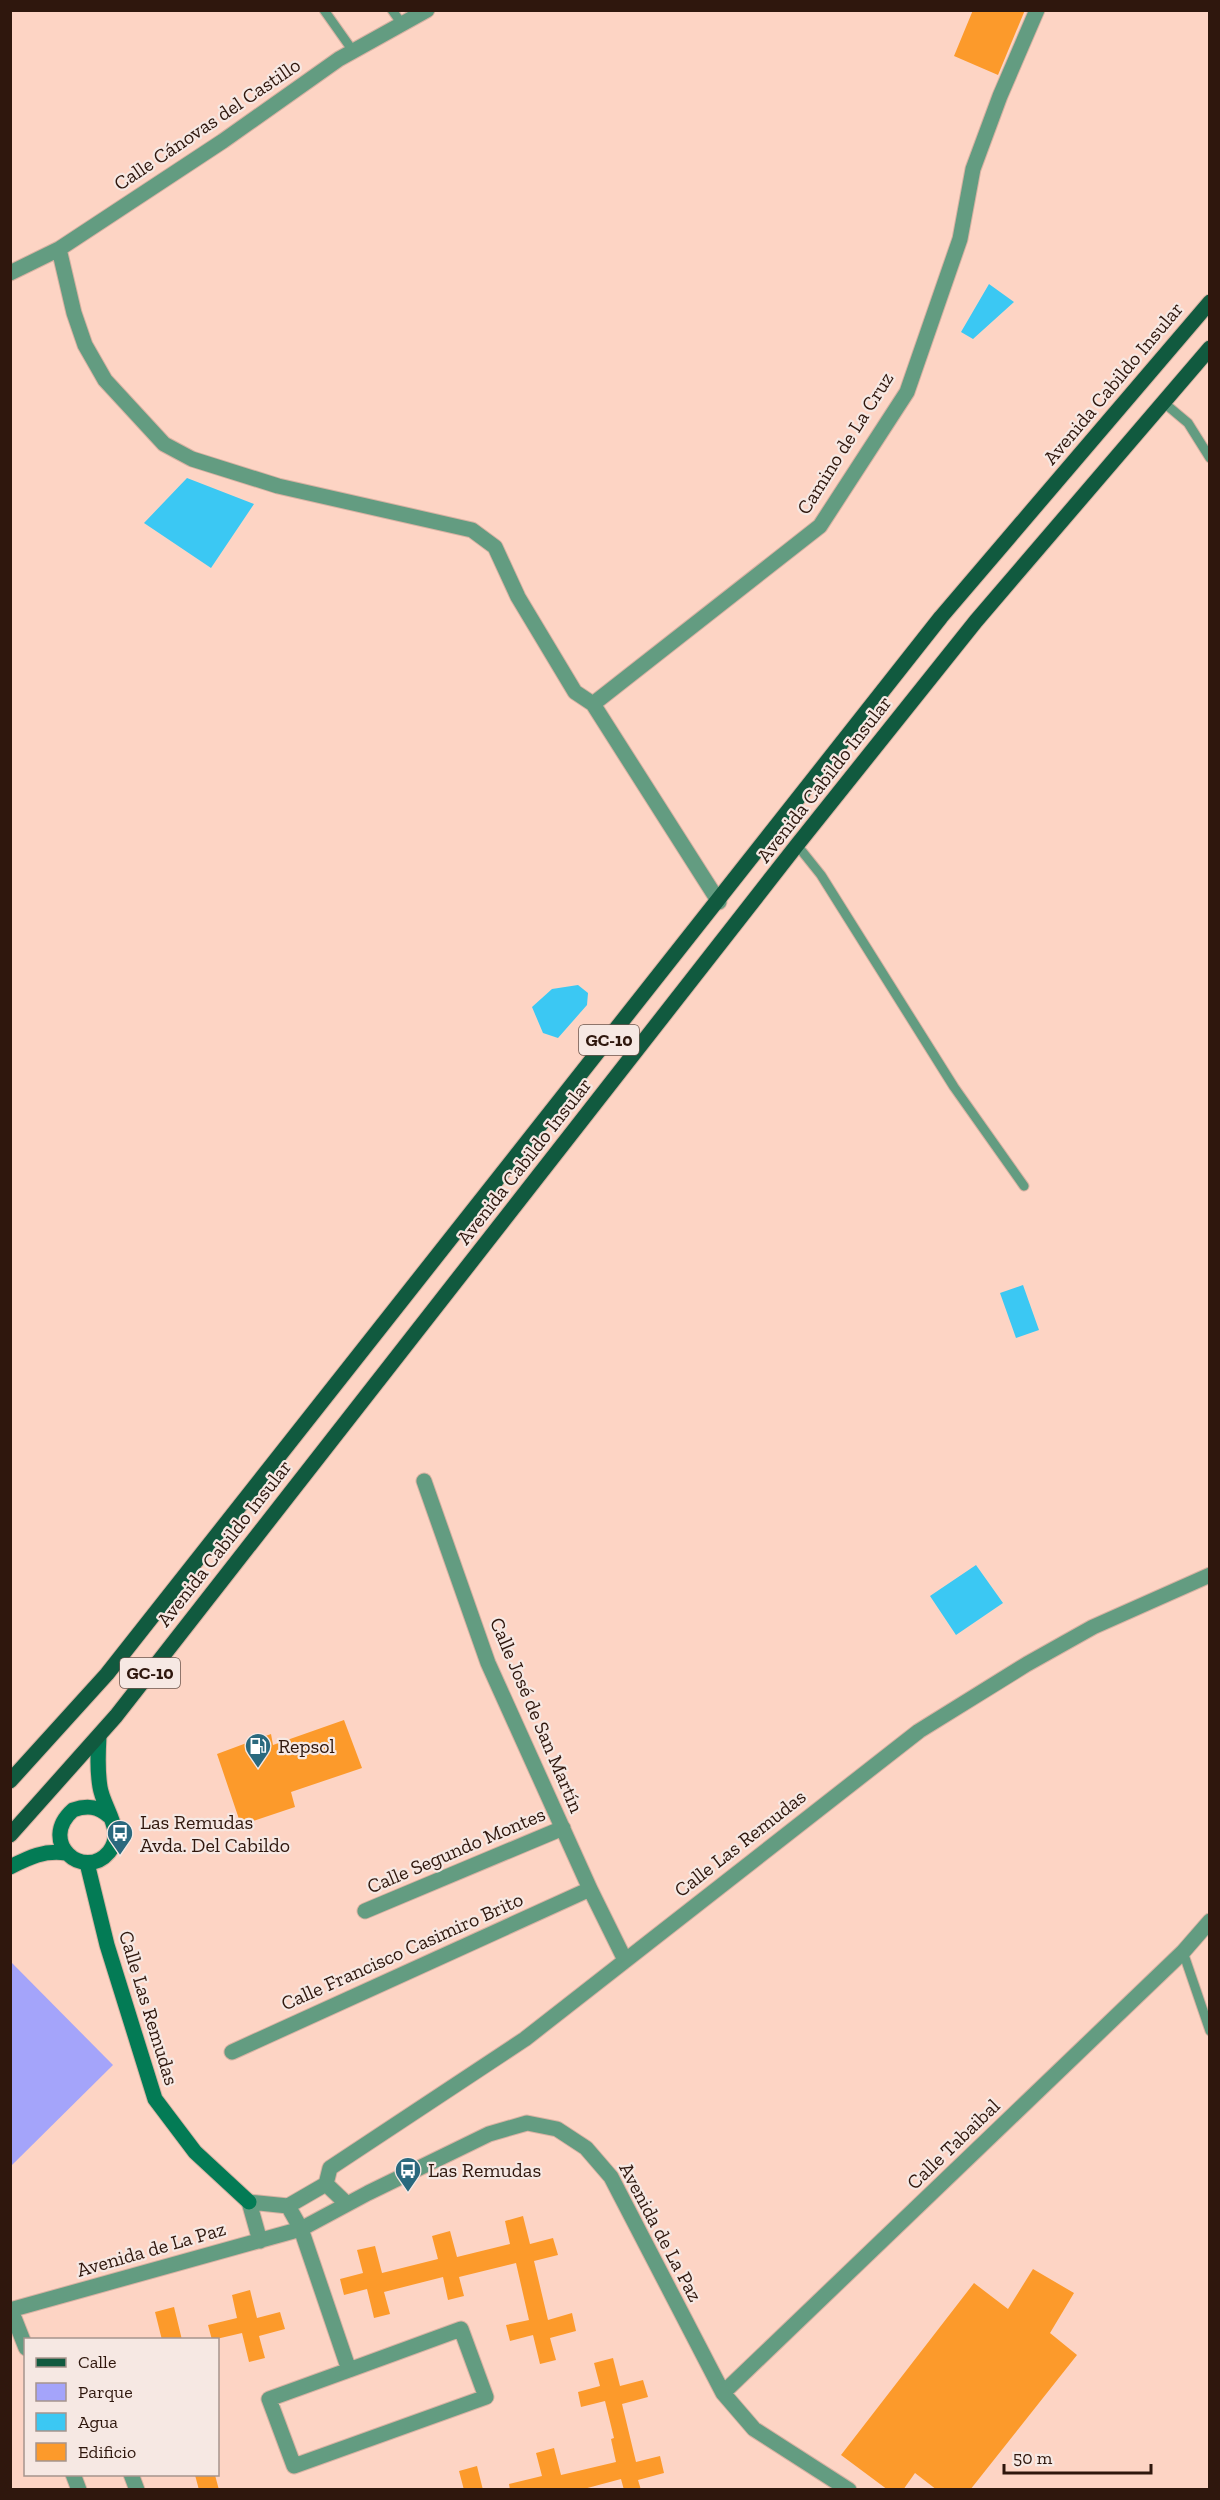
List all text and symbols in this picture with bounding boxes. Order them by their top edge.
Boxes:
street label: Calle Cánovas del Castillo [109,53,305,195]
street label: Avenida Cabildo Insular [1038,297,1188,469]
street label: Camino de La Cruz [791,367,899,519]
street label: Avenida Cabildo Insular [752,691,896,867]
road number: GC-10 [579,1025,639,1055]
street label: Avenida Cabildo Insular [452,1073,596,1249]
street label: Avenida Cabildo Insular [152,1455,296,1631]
street label: Calle José de San Martín [485,1614,589,1817]
road number: GC-10 [120,1658,180,1688]
fuel station icon: Repsol [243,1731,273,1769]
place label: Repsol [278,1734,335,1758]
street label: Calle Las Remudas [669,1784,811,1902]
street label: Calle Segundo Montes [363,1802,549,1898]
place label: Las Remudas Avda. Del Cabildo [140,1810,290,1857]
bus stop icon: Las Remudas Avda. Del Cabildo [105,1818,135,1856]
street label: Calle Francisco Casimiro Brito [277,1887,527,2015]
street label: Calle Las Remudas [114,1928,184,2088]
street label: Calle Tabaibal [902,2094,1004,2194]
bus stop icon: Las Remudas [393,2155,423,2193]
place label: Las Remudas [428,2158,541,2182]
street label: Avenida de La Paz [614,2158,708,2306]
street label: Avenida de La Paz [74,2216,228,2282]
legend [24,2338,219,2476]
text: Calle [78,2351,116,2373]
text: Parque [78,2381,133,2403]
text: Agua [78,2411,118,2433]
scale bar [1004,2437,1151,2475]
text: Edificio [78,2441,136,2463]
text: 50 m [1013,2447,1053,2469]

